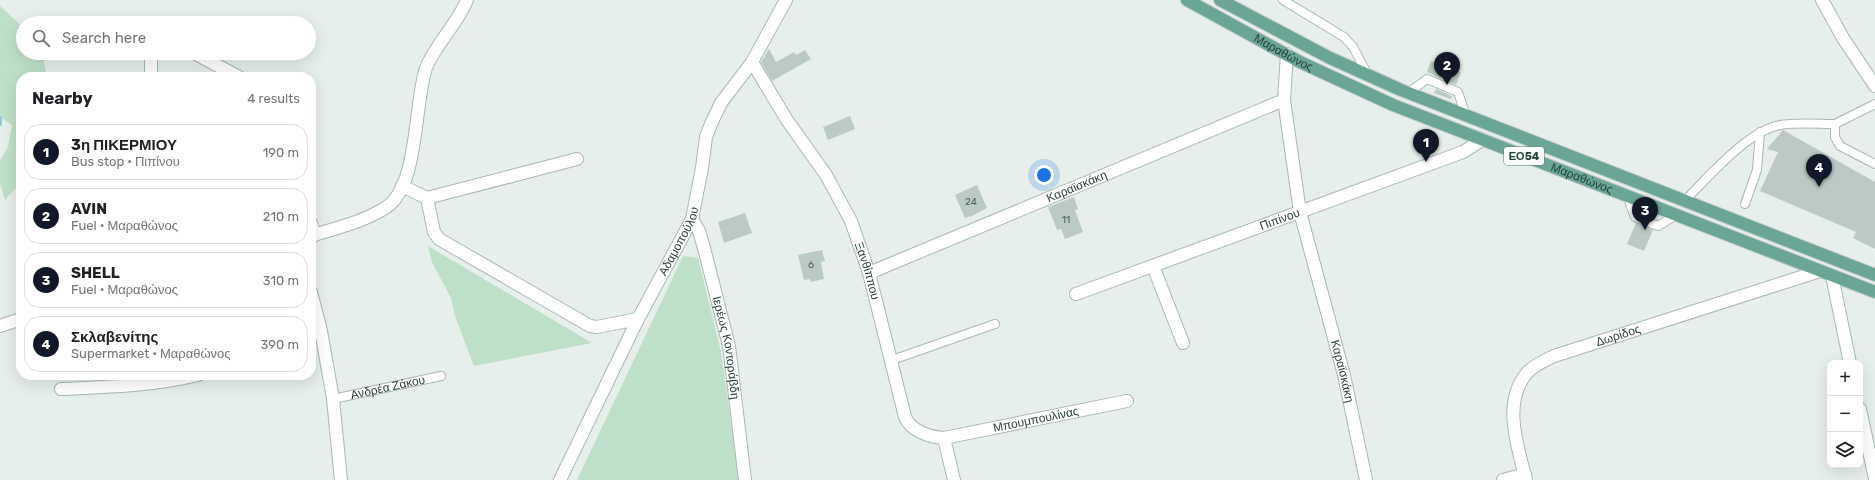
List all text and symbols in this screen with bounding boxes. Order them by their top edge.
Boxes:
search box [16,16,316,60]
icon: search [30,27,52,49]
text: Search here [62,29,146,47]
street label: Μαραθώνος [1251,31,1316,74]
pin: 2 [1434,52,1460,85]
text: Nearby [32,88,93,108]
text: 4 results [247,91,300,106]
pin: 1 [1413,129,1439,162]
text: 3η ΠΙΚΕΡΜΙΟΥ [71,136,177,154]
text: 1 [43,145,49,160]
text: 190 m [263,145,299,160]
road number: ΕΟ54 [1504,147,1544,165]
text: Bus stop · Πιπίνου [71,154,180,169]
pin: 4 [1806,154,1832,187]
street label: Μαραθώνος [1549,160,1615,197]
your location [1034,165,1054,185]
street label: Καραϊσκάκη [1044,168,1109,205]
house number: 24 [965,196,977,208]
pin: 3 [1632,197,1658,230]
text: AVIN [71,200,107,218]
street label: Αδαμοπούλου [656,206,701,278]
street label: Πιπίνου [1258,206,1302,233]
text: 2 [42,209,50,224]
text: 210 m [263,209,299,224]
house number: 11 [1062,214,1070,226]
text: Fuel · Μαραθώνος [71,218,178,233]
street label: Ξανθίππου [852,240,882,301]
house number: 6 [808,259,814,271]
text: SHELL [71,264,120,282]
text: 3 [42,273,50,288]
text: 310 m [263,273,299,288]
text: Fuel · Μαραθώνος [71,282,178,297]
street label: Ιερέως Κοντοράβδη [710,295,742,400]
street label: Δωρίδος [1594,322,1642,349]
text: Σκλαβενίτης [71,328,158,346]
text: 4 [42,337,50,352]
text: 390 m [260,337,299,352]
street label: Καραϊσκάκη [1328,338,1357,404]
text: Supermarket · Μαραθώνος [71,346,231,361]
map controls [1827,360,1863,468]
button: + [1827,360,1863,396]
street label: Ανδρέα Ζάκου [349,373,426,402]
button: − [1827,396,1863,432]
street label: Μπουμπουλίνας [992,404,1080,435]
button: layers [1827,432,1863,468]

